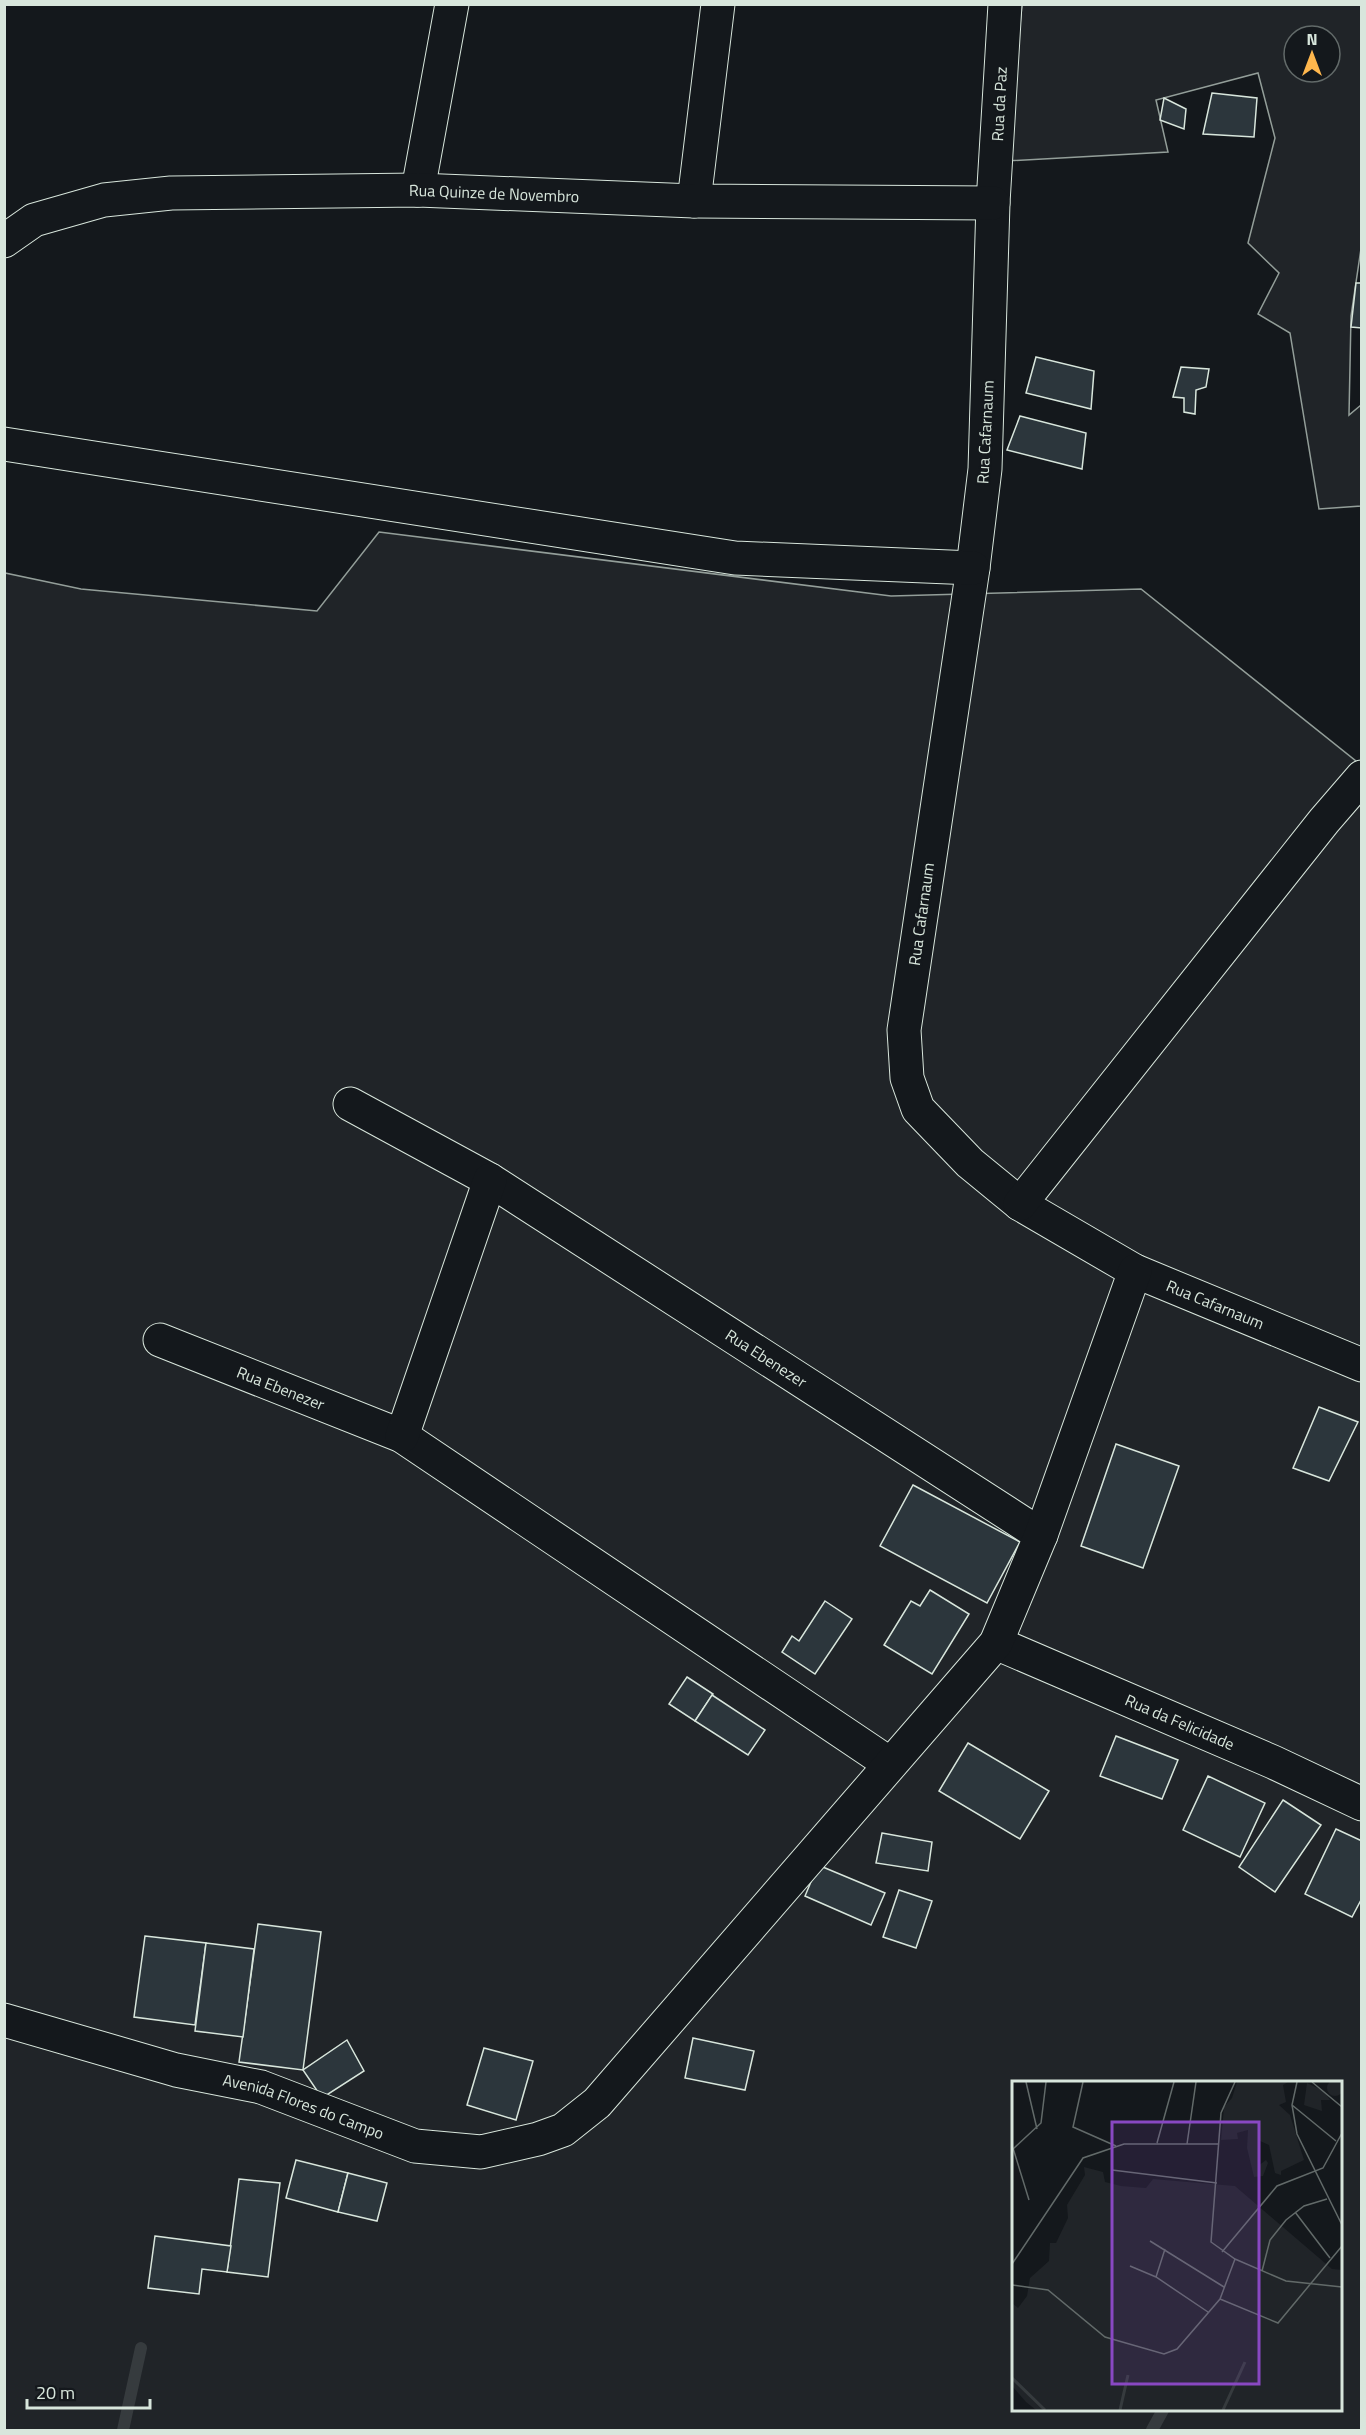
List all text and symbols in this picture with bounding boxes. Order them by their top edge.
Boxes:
north arrow [1282,24,1342,84]
text: N [1306,27,1318,51]
street label: Rua da Paz [985,66,1013,142]
street label: Rua Quinze de Novembro [409,178,580,208]
street label: Rua Cafarnaum [970,379,1000,485]
street label: Rua Cafarnaum [902,861,940,967]
street label: Rua Cafarnaum [1163,1273,1268,1335]
street label: Rua Ebenezer [721,1323,812,1393]
street label: Rua Ebenezer [233,1360,329,1416]
street label: Rua da Felicidade [1121,1688,1238,1756]
street label: Avenida Flores do Campo [221,2068,388,2145]
inset map [1012,2081,1342,2411]
scale bar [27,2372,150,2410]
text: 20 m [36,2379,75,2406]

